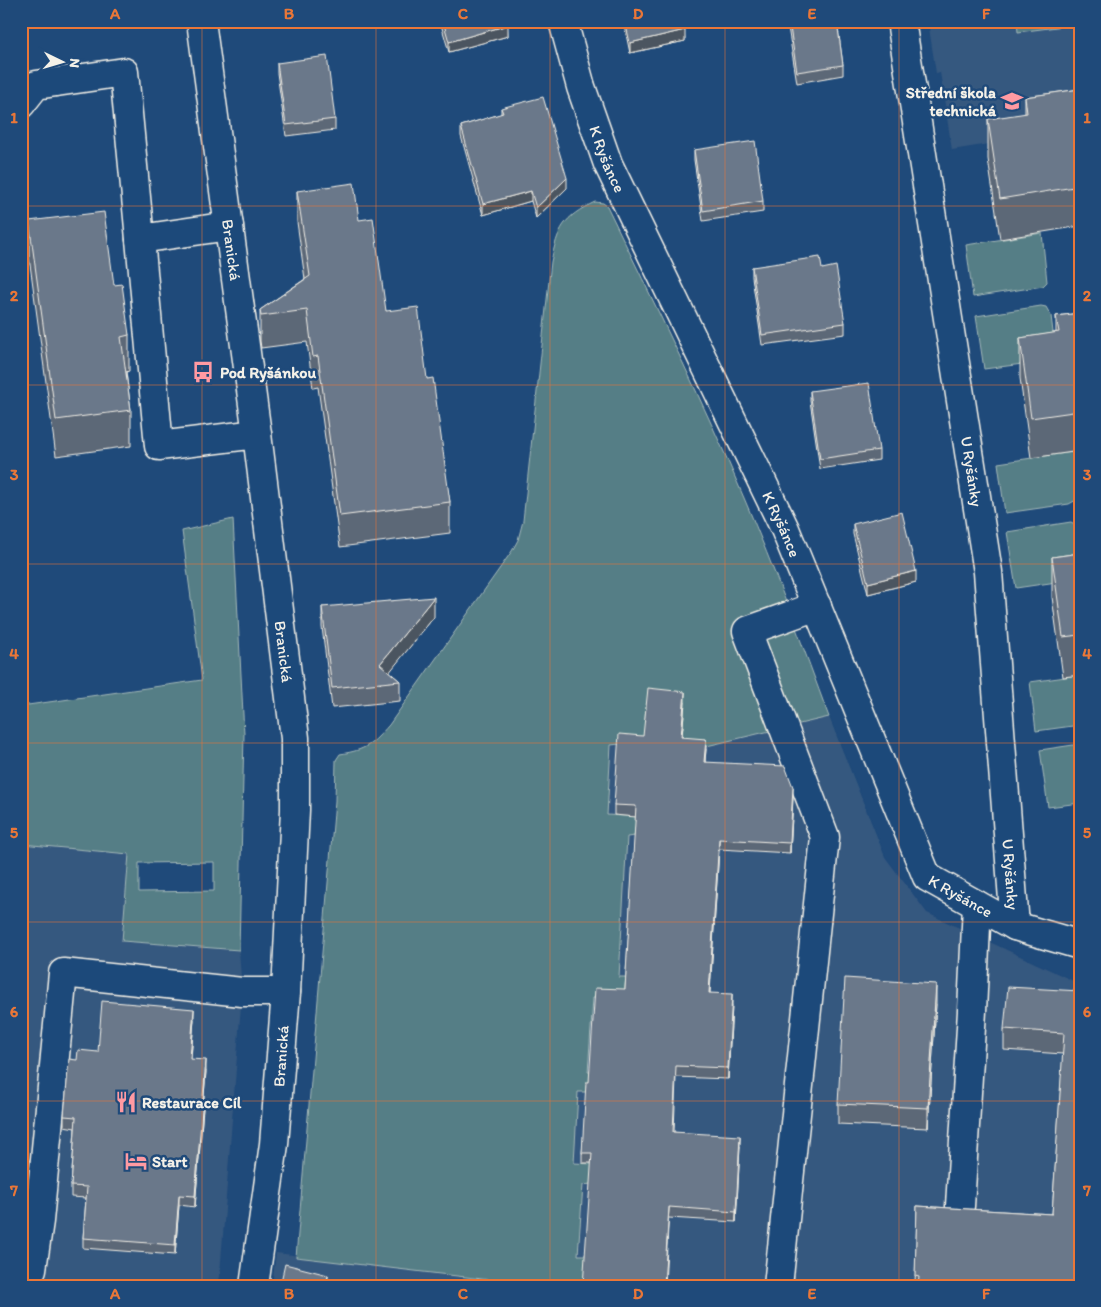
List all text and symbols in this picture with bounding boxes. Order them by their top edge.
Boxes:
text: A [109,4,121,23]
text: B [284,4,295,23]
text: C [458,4,469,23]
text: D [633,4,644,23]
text: E [808,4,817,23]
text: F [982,4,991,23]
north arrow [38,38,88,88]
text: N [66,58,83,69]
place label: Střední škola technická [906,83,997,120]
school or university icon: Střední škola technická [999,88,1025,114]
text: 1 [10,108,18,127]
text: 1 [1083,108,1091,127]
street label: K Ryšánce [586,123,630,195]
street label: Branická [218,218,246,282]
text: 2 [10,286,19,305]
text: 2 [1083,286,1092,305]
bus stop icon: Pod Ryšánkou [190,359,216,385]
place label: Pod Ryšánkou [220,363,317,383]
street label: U Ryšánky [957,435,987,508]
text: 3 [10,465,19,484]
text: 3 [1083,465,1092,484]
street label: K Ryšánce [759,488,805,560]
street label: Branická [271,620,298,684]
text: 4 [9,644,19,663]
text: 4 [1082,644,1092,663]
text: 5 [10,823,19,842]
text: 5 [1083,823,1092,842]
street label: U Ryšánky [999,838,1023,911]
street label: K Ryšánce [925,870,996,921]
text: 6 [10,1002,19,1021]
text: 6 [1083,1002,1092,1021]
street label: Branická [269,1024,293,1087]
restaurant icon: Restaurace Cíl [113,1089,139,1115]
place label: Restaurace Cíl [142,1093,242,1112]
hotel icon: Start [123,1148,149,1174]
place label: Start [152,1152,187,1171]
text: 7 [9,1181,18,1200]
text: 7 [1082,1181,1091,1200]
text: A [109,1284,121,1303]
text: B [284,1284,295,1303]
text: C [458,1284,469,1303]
text: D [633,1284,644,1303]
text: E [808,1284,817,1303]
text: F [982,1284,991,1303]

